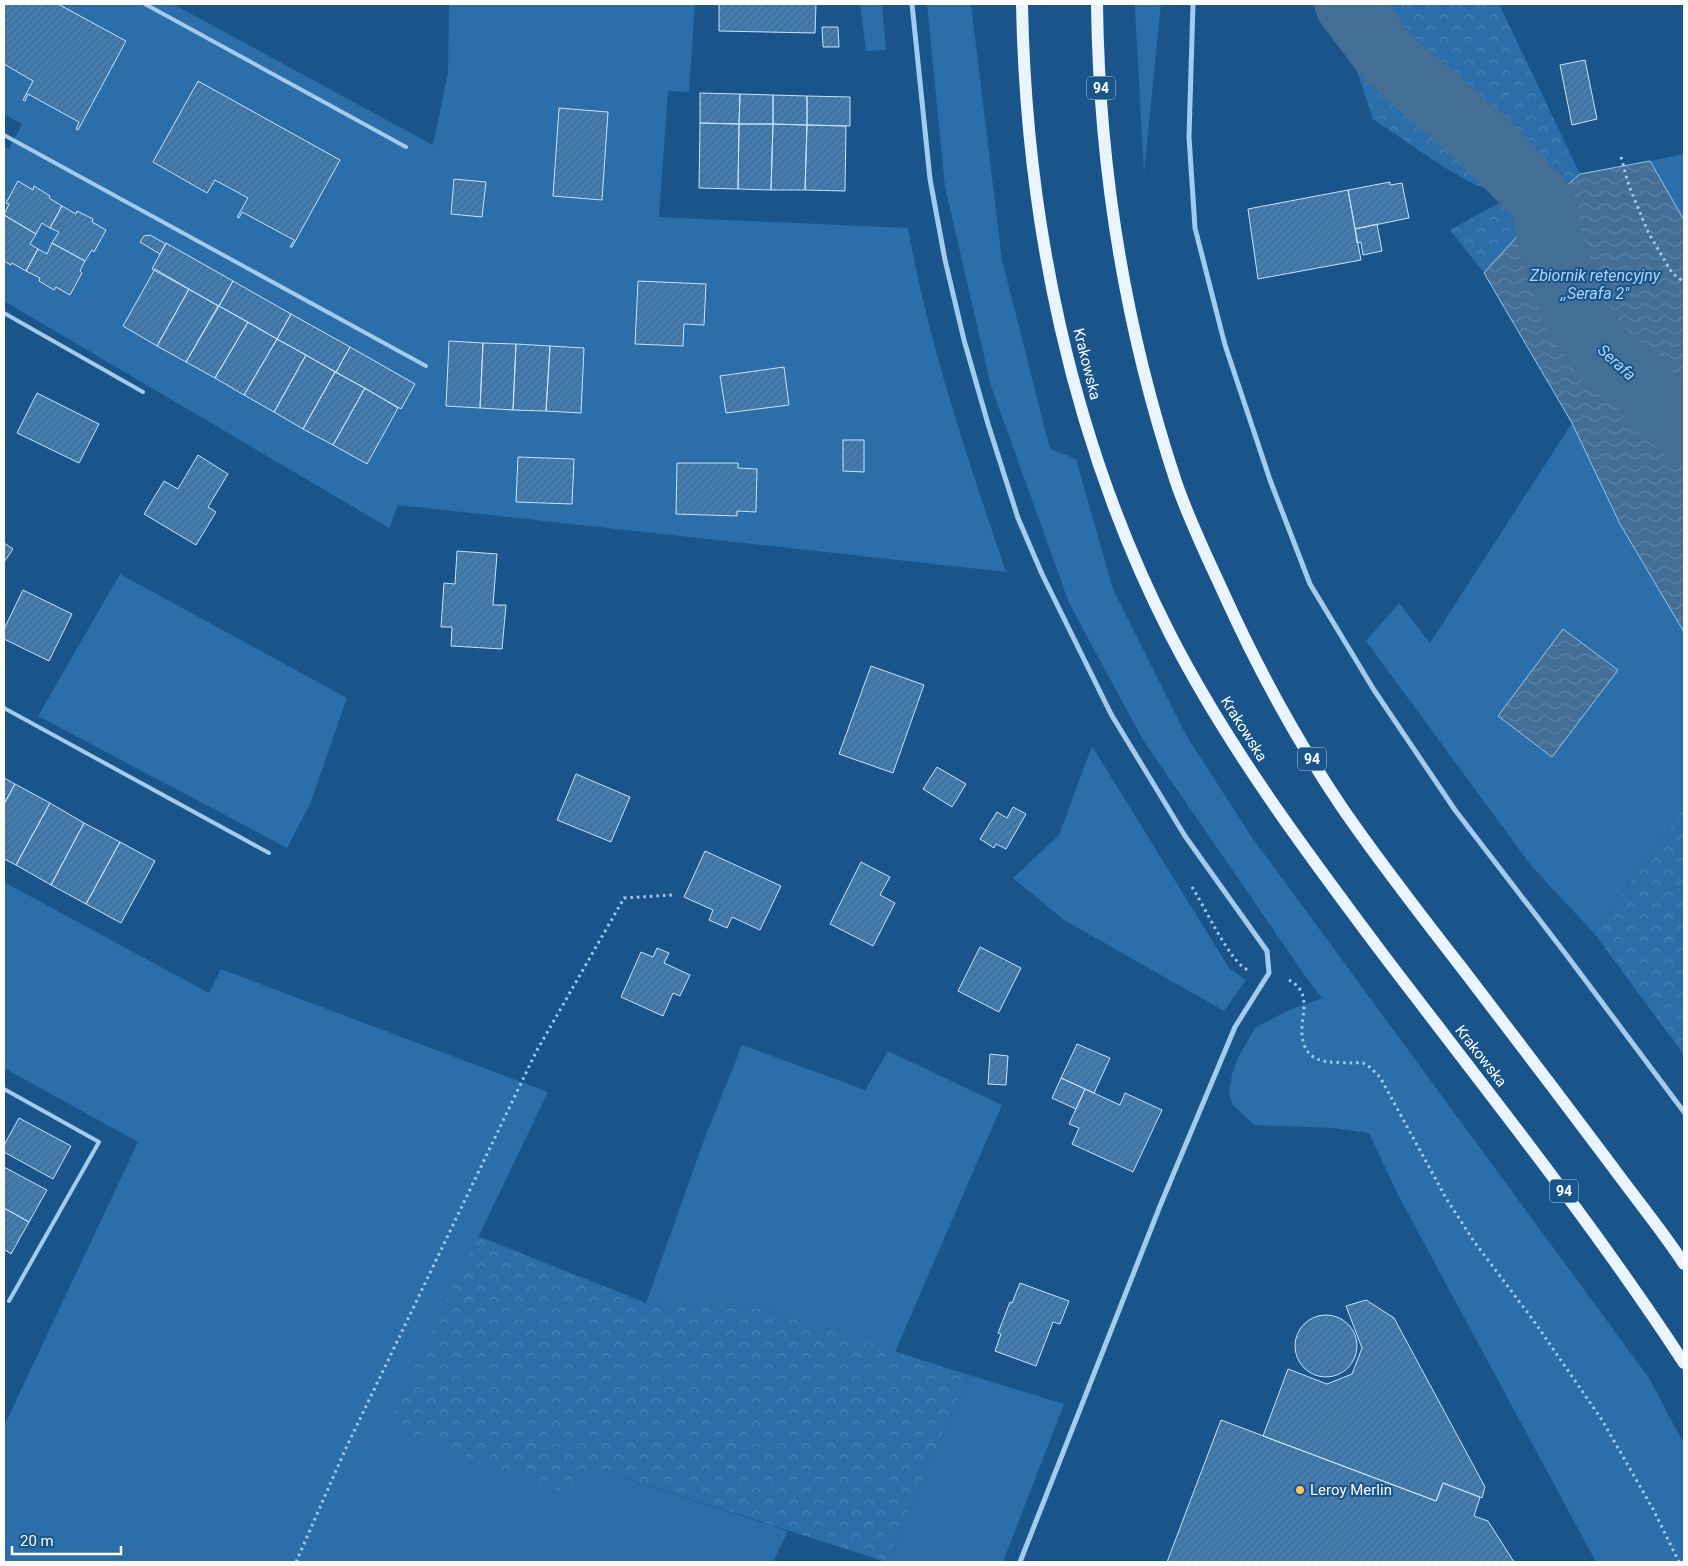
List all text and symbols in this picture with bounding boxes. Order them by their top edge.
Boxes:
road number: 94 [1087,76,1115,100]
water label: Zbiornik retencyjny ,,Serafa 2" [1529,266,1661,303]
street label: Krakowska [1069,326,1105,402]
water label: Serafa [1594,340,1640,384]
street label: Krakowska [1217,693,1271,765]
road number: 94 [1298,748,1326,771]
street label: Krakowska [1451,1022,1511,1090]
road number: 94 [1550,1180,1578,1202]
place label: Leroy Merlin [1310,1481,1392,1499]
marker: Leroy Merlin [1294,1484,1306,1496]
scale bar [12,1524,121,1556]
text: 20 m [20,1532,54,1550]

